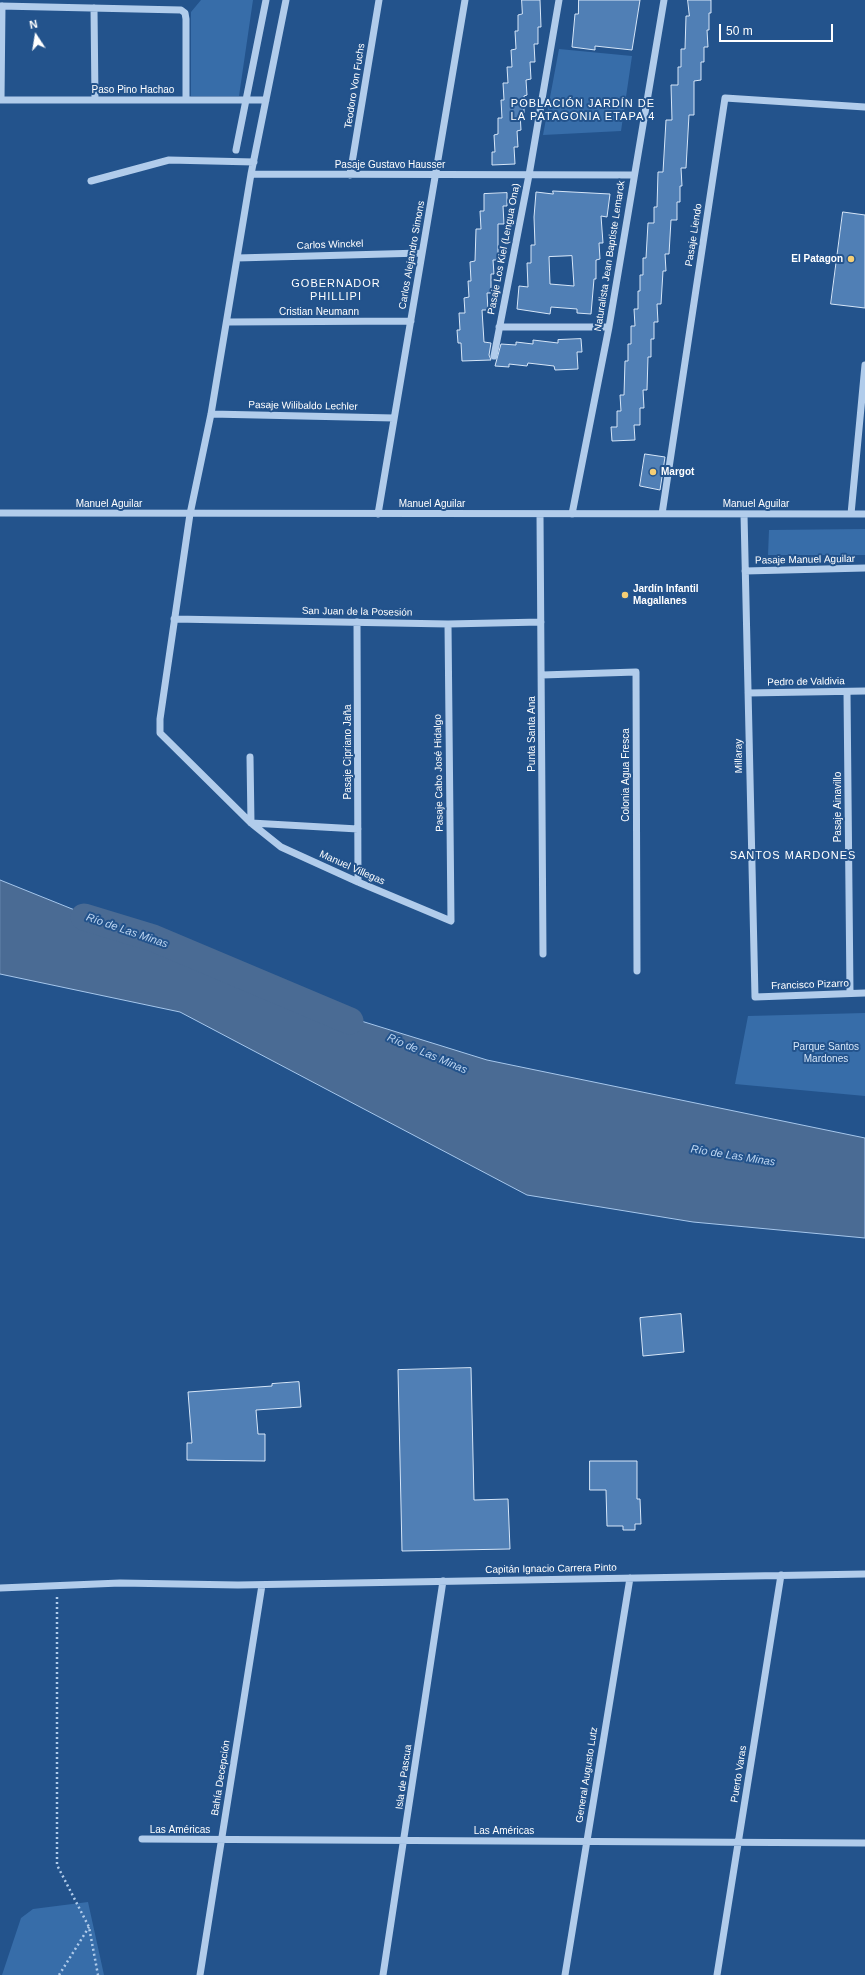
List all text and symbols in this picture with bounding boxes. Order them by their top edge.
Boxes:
north arrow [16,16,56,56]
scale bar [721,16,835,42]
text: N [28,18,39,31]
text: 50 m [726,24,753,38]
street label: Teodoro Von Fuchs [342,43,368,129]
street label: Paso Pino Hachao [92,84,174,96]
district label: POBLACIÓN JARDÍN DE LA PATAGONIA ETAPA 4 [511,97,655,123]
street label: Pasaje Gustavo Hausser [335,159,445,171]
street label: Naturalista Jean Baptiste Lemarck [592,180,628,332]
street label: Pasaje Los Kiel (Lengua Ona) [485,182,523,316]
street label: Carlos Alejandro Simons [397,200,427,310]
street label: Pasaje Liendo [683,203,705,267]
street label: Carlos Winckel [296,238,364,252]
place label: El Patagon [791,253,843,265]
marker: El Patagon [846,254,856,264]
district label: GOBERNADOR PHILLIPI [291,277,381,303]
street label: Cristian Neumann [279,306,359,318]
street label: Pasaje Wilibaldo Lechler [248,399,358,413]
place label: Margot [661,466,694,478]
marker: Margot [648,467,658,477]
street label: Manuel Aguilar [76,498,142,510]
street label: Manuel Aguilar [399,498,465,510]
street label: Manuel Aguilar [723,498,789,510]
street label: Pasaje Manuel Aguilar [755,553,855,567]
place label: Jardín Infantil Magallanes [633,583,699,606]
marker: Jardín Infantil Magallanes [620,590,630,600]
street label: San Juan de la Posesión [302,605,412,619]
street label: Pedro de Valdivia [767,675,845,689]
street label: Punta Santa Ana [526,696,538,772]
street label: Pasaje Cipriano Jaña [342,704,354,800]
street label: Pasaje Cabo José Hidalgo [432,714,446,832]
street label: Colonia Agua Fresca [620,728,632,822]
street label: Millaray [733,739,745,773]
street label: Pasaje Ainavillo [832,772,844,842]
street label: Manuel Villegas [317,848,387,888]
district label: SANTOS MARDONES [730,849,856,863]
water label: Río de Las Minas [84,911,170,951]
street label: Francisco Pizarro [771,978,849,992]
water label: Río de Las Minas [385,1031,469,1077]
park label: Parque Santos Mardones [793,1041,859,1064]
water label: Río de Las Minas [690,1143,776,1169]
street label: Capitán Ignacio Carrera Pinto [485,1562,617,1576]
street label: General Augusto Lutz [574,1726,600,1824]
street label: Bahía Decepción [209,1739,233,1817]
street label: Isla de Pascua [393,1744,415,1810]
street label: Puerto Varas [729,1745,749,1803]
street label: Las Américas [150,1824,210,1836]
street label: Las Américas [474,1825,534,1837]

